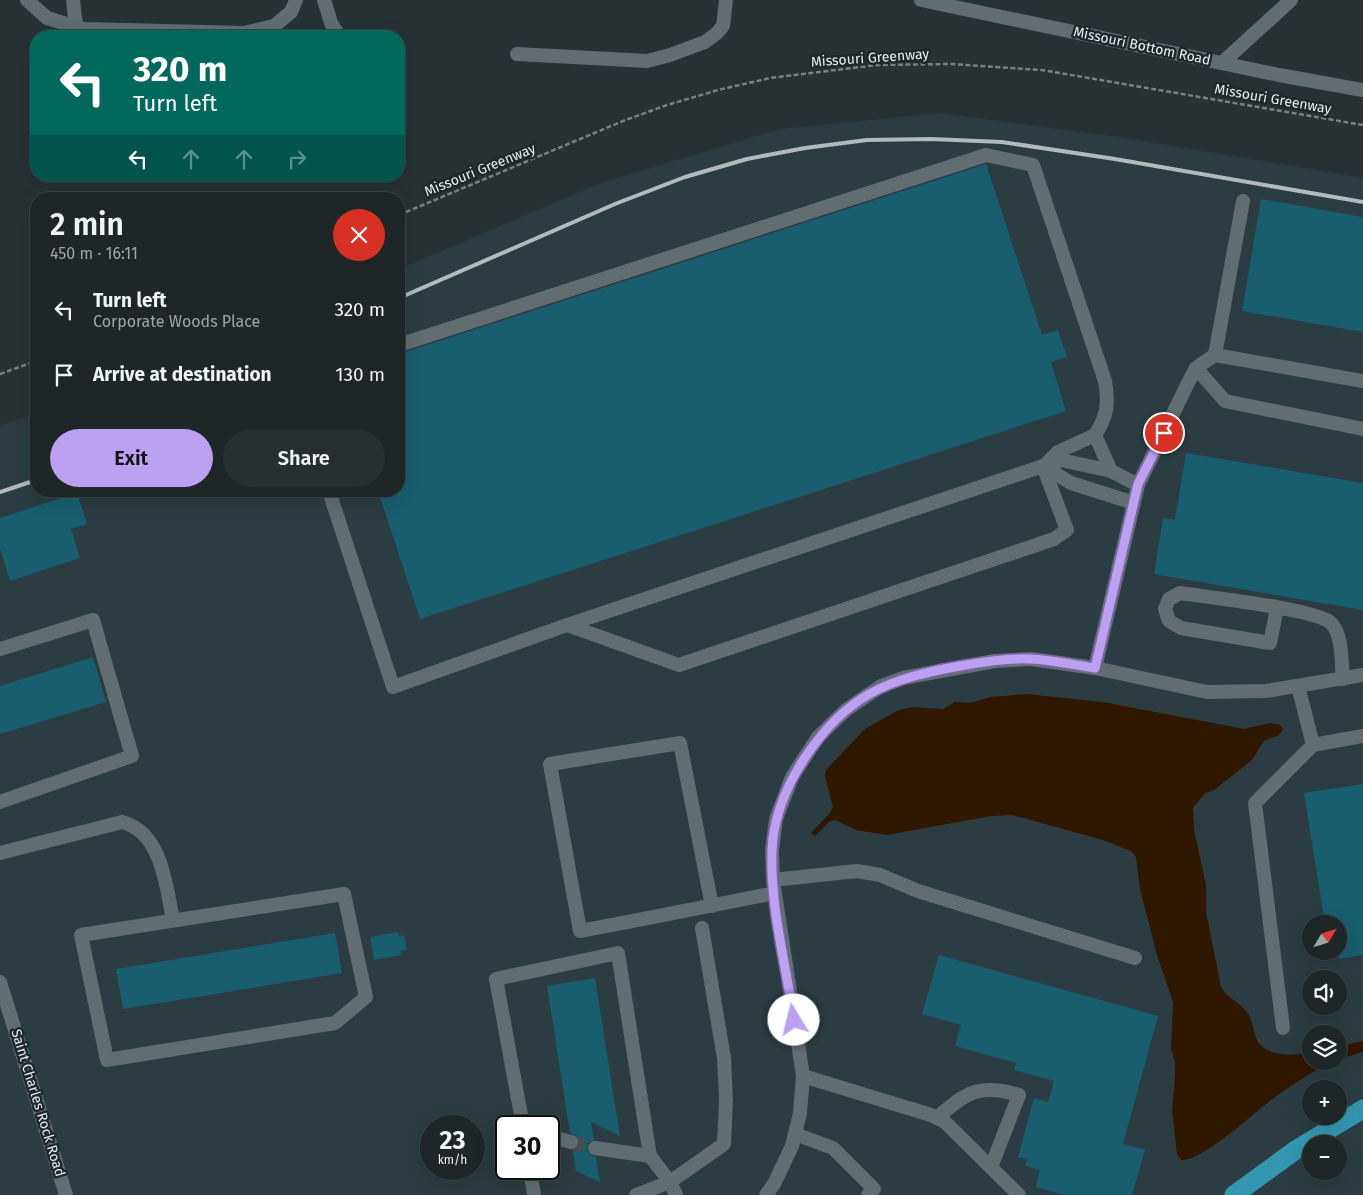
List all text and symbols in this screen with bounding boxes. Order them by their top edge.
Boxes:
street label: Missouri Bottom Road [1072,23,1212,69]
street label: Missouri Greenway [810,45,930,71]
text: 320 m [133,48,227,90]
icon: left [50,50,115,115]
street label: Missouri Greenway [1213,80,1333,118]
text: Turn left [133,90,217,117]
street label: Missouri Greenway [422,140,538,200]
icon: left [124,145,152,173]
icon: ahead [177,145,205,173]
icon: ahead [230,145,258,173]
icon: right [283,145,311,173]
text: 2 min [50,207,124,243]
button: close [333,209,385,261]
text: 450 m · 16:11 [50,244,138,263]
text: Turn left [93,289,167,312]
icon: left [50,296,78,324]
text: 320 m [334,298,385,321]
text: Corporate Woods Place [93,312,260,331]
icon: arrive [50,361,78,389]
text: Arrive at destination [93,363,272,386]
text: 130 m [335,363,385,386]
pin [1143,412,1185,454]
icon: arrive [1150,419,1178,447]
button: Exit [50,429,213,487]
button: Share [223,429,385,487]
north arrow [1302,915,1348,960]
map controls [1302,915,1347,1180]
button: sound [1302,970,1347,1015]
position arrow [767,993,819,1045]
button: layers [1302,1025,1347,1070]
street label: Saint Charles Rock Road [7,1027,69,1179]
button: + [1302,1080,1347,1125]
speed limit sign: 30 [495,1115,560,1180]
text: 23 [440,1126,465,1156]
button: − [1302,1135,1347,1180]
text: km/h [438,1153,467,1167]

